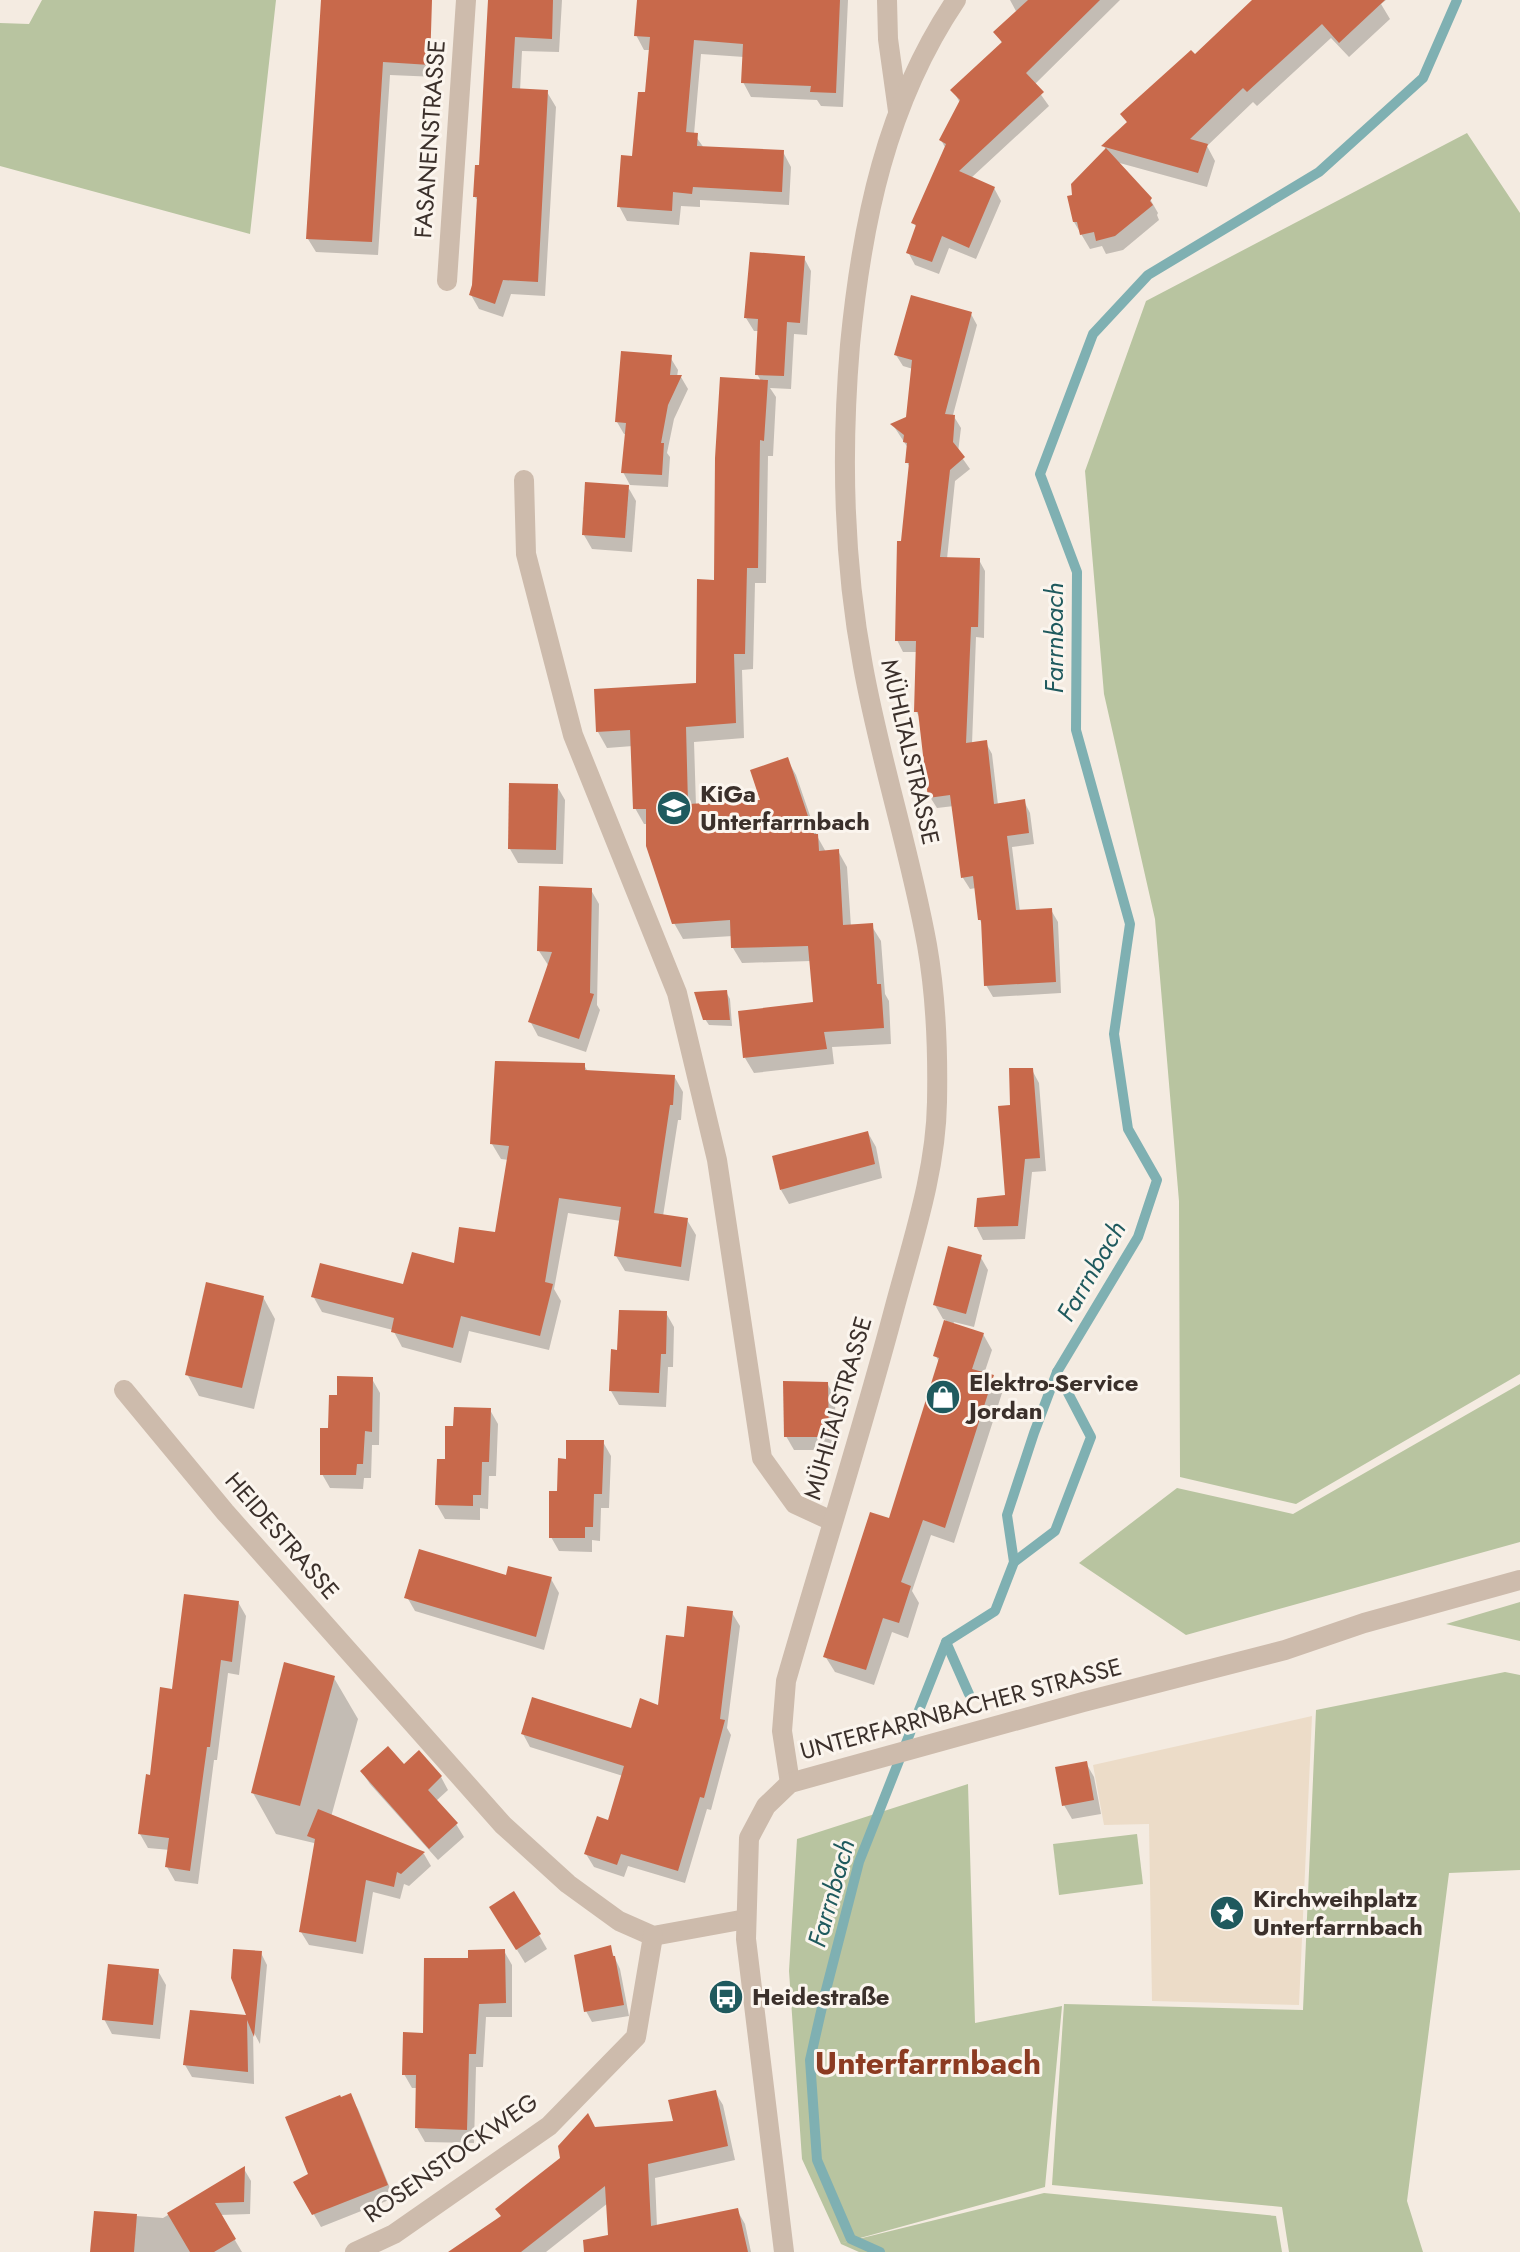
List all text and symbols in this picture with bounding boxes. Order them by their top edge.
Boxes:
street label: FASANENSTRASSE [405,39,454,239]
water label: Farrnbach [1035,583,1073,693]
street label: MÜHLTALSTRASSE [872,656,949,848]
place label: KiGa Unterfarrnbach [700,776,870,839]
school or university icon: KiGa Unterfarrnbach [655,789,693,827]
water label: Farrnbach [1047,1214,1135,1328]
street label: MÜHLTALSTRASSE [795,1312,880,1504]
place label: Elektro-Service Jordan [965,1365,1138,1428]
shop icon: Elektro-Service Jordan [924,1378,962,1416]
street label: HEIDESTRASSE [217,1464,348,1607]
street label: UNTERFARRNBACHER STRASSE [796,1649,1126,1768]
water label: Farrnbach [797,1835,865,1951]
place label: Kirchweihplatz Unterfarrnbach [1253,1881,1423,1944]
place icon: Kirchweihplatz Unterfarrnbach [1208,1894,1246,1932]
bus stop icon: Heidestraße [707,1978,745,2016]
place label: Heidestraße [752,1979,889,2014]
district label: Unterfarrnbach [815,2040,1041,2086]
street label: ROSENSTOCKWEG [356,2084,545,2231]

